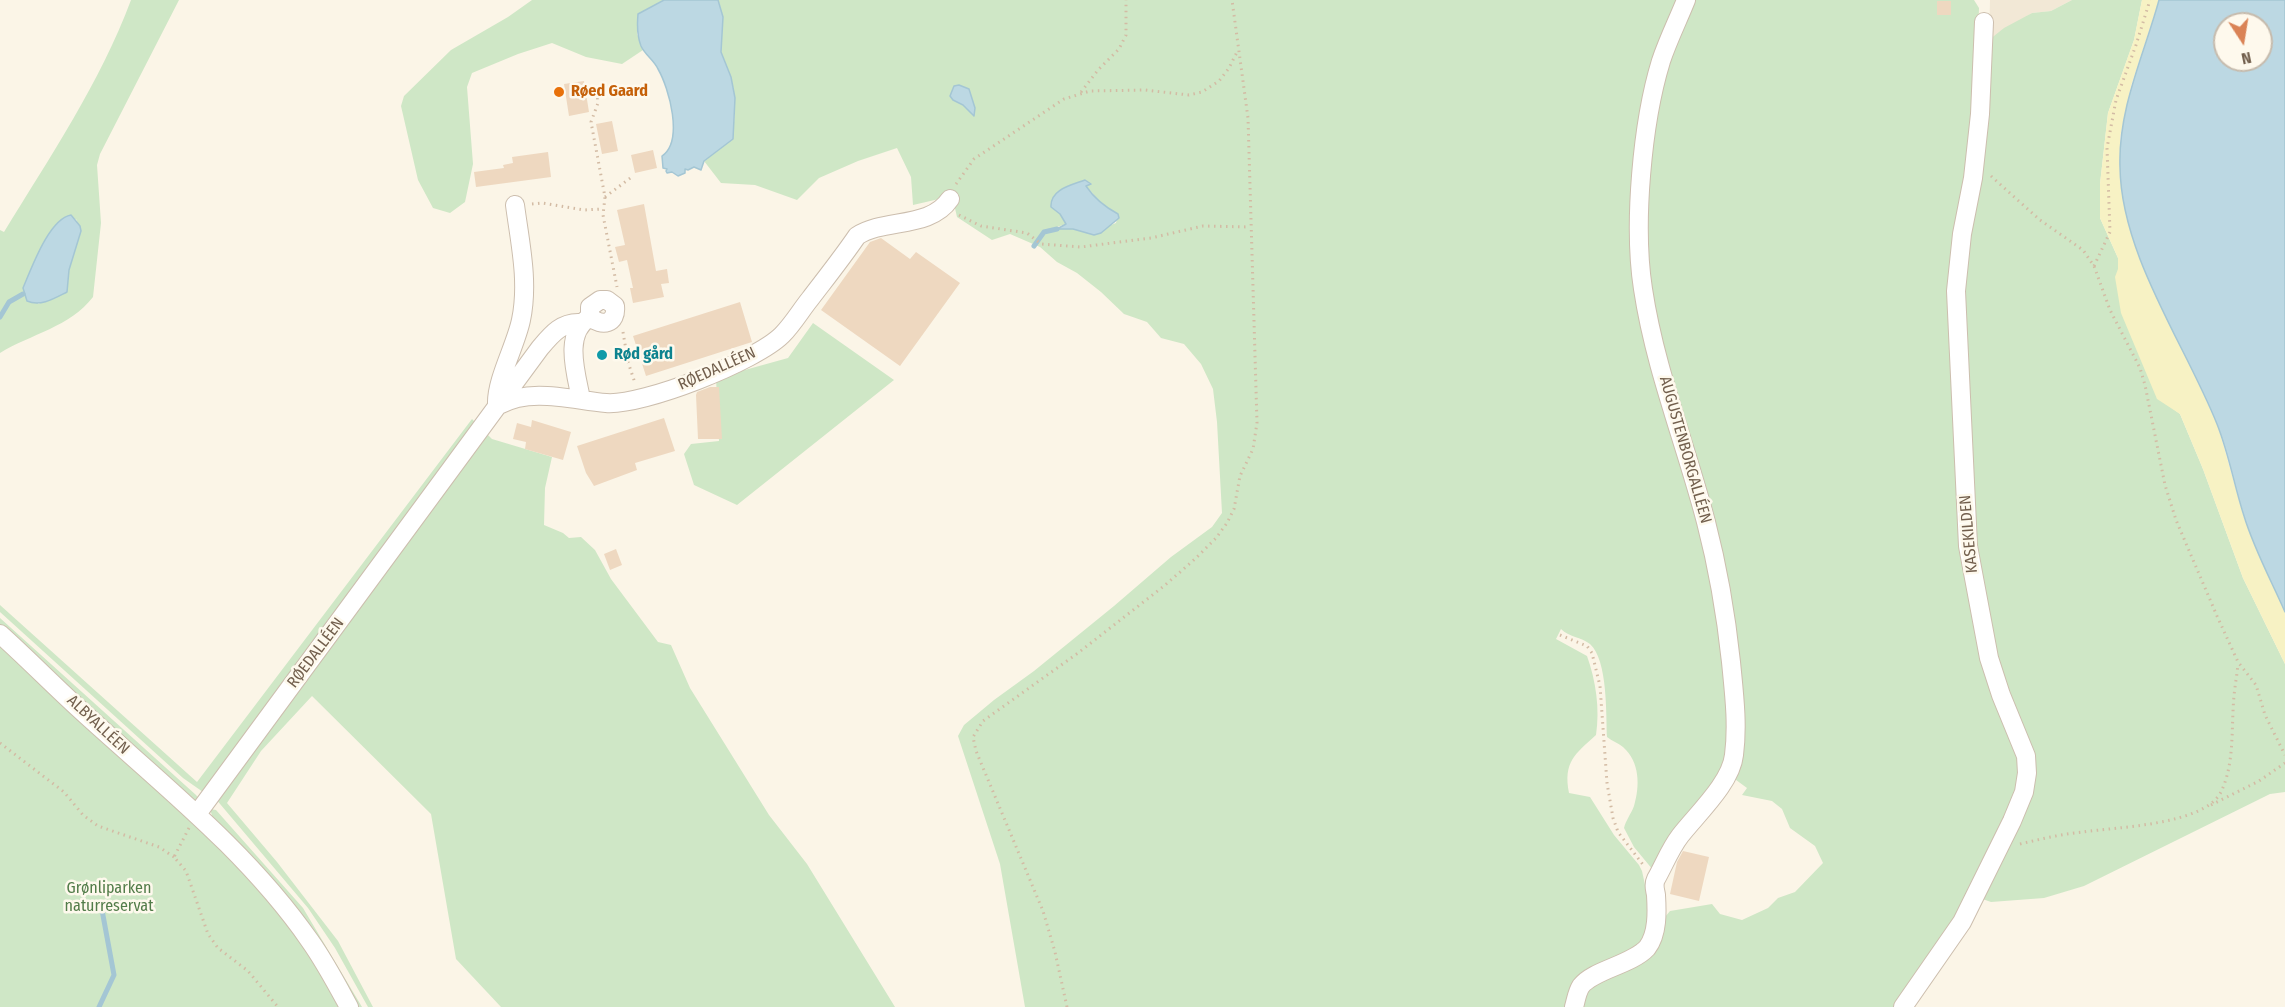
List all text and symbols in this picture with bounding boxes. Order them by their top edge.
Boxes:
north arrow [2213,12,2273,72]
text: N [2240,48,2253,68]
place label: Røed Gaard [571,82,648,102]
marker: Røed Gaard [552,85,566,99]
street label: RØEDALLÉEN [675,343,759,395]
place label: Rød gård [614,345,673,365]
marker: Rød gård [595,348,609,362]
street label: AUGUSTENBORGALLÉEN [1655,374,1715,526]
street label: KASEKILDEN [1956,494,1982,574]
street label: RØEDALLÉEN [283,614,349,692]
street label: ALBYALLÉEN [63,691,133,759]
park label: Grønliparken naturreservat [65,879,153,917]

